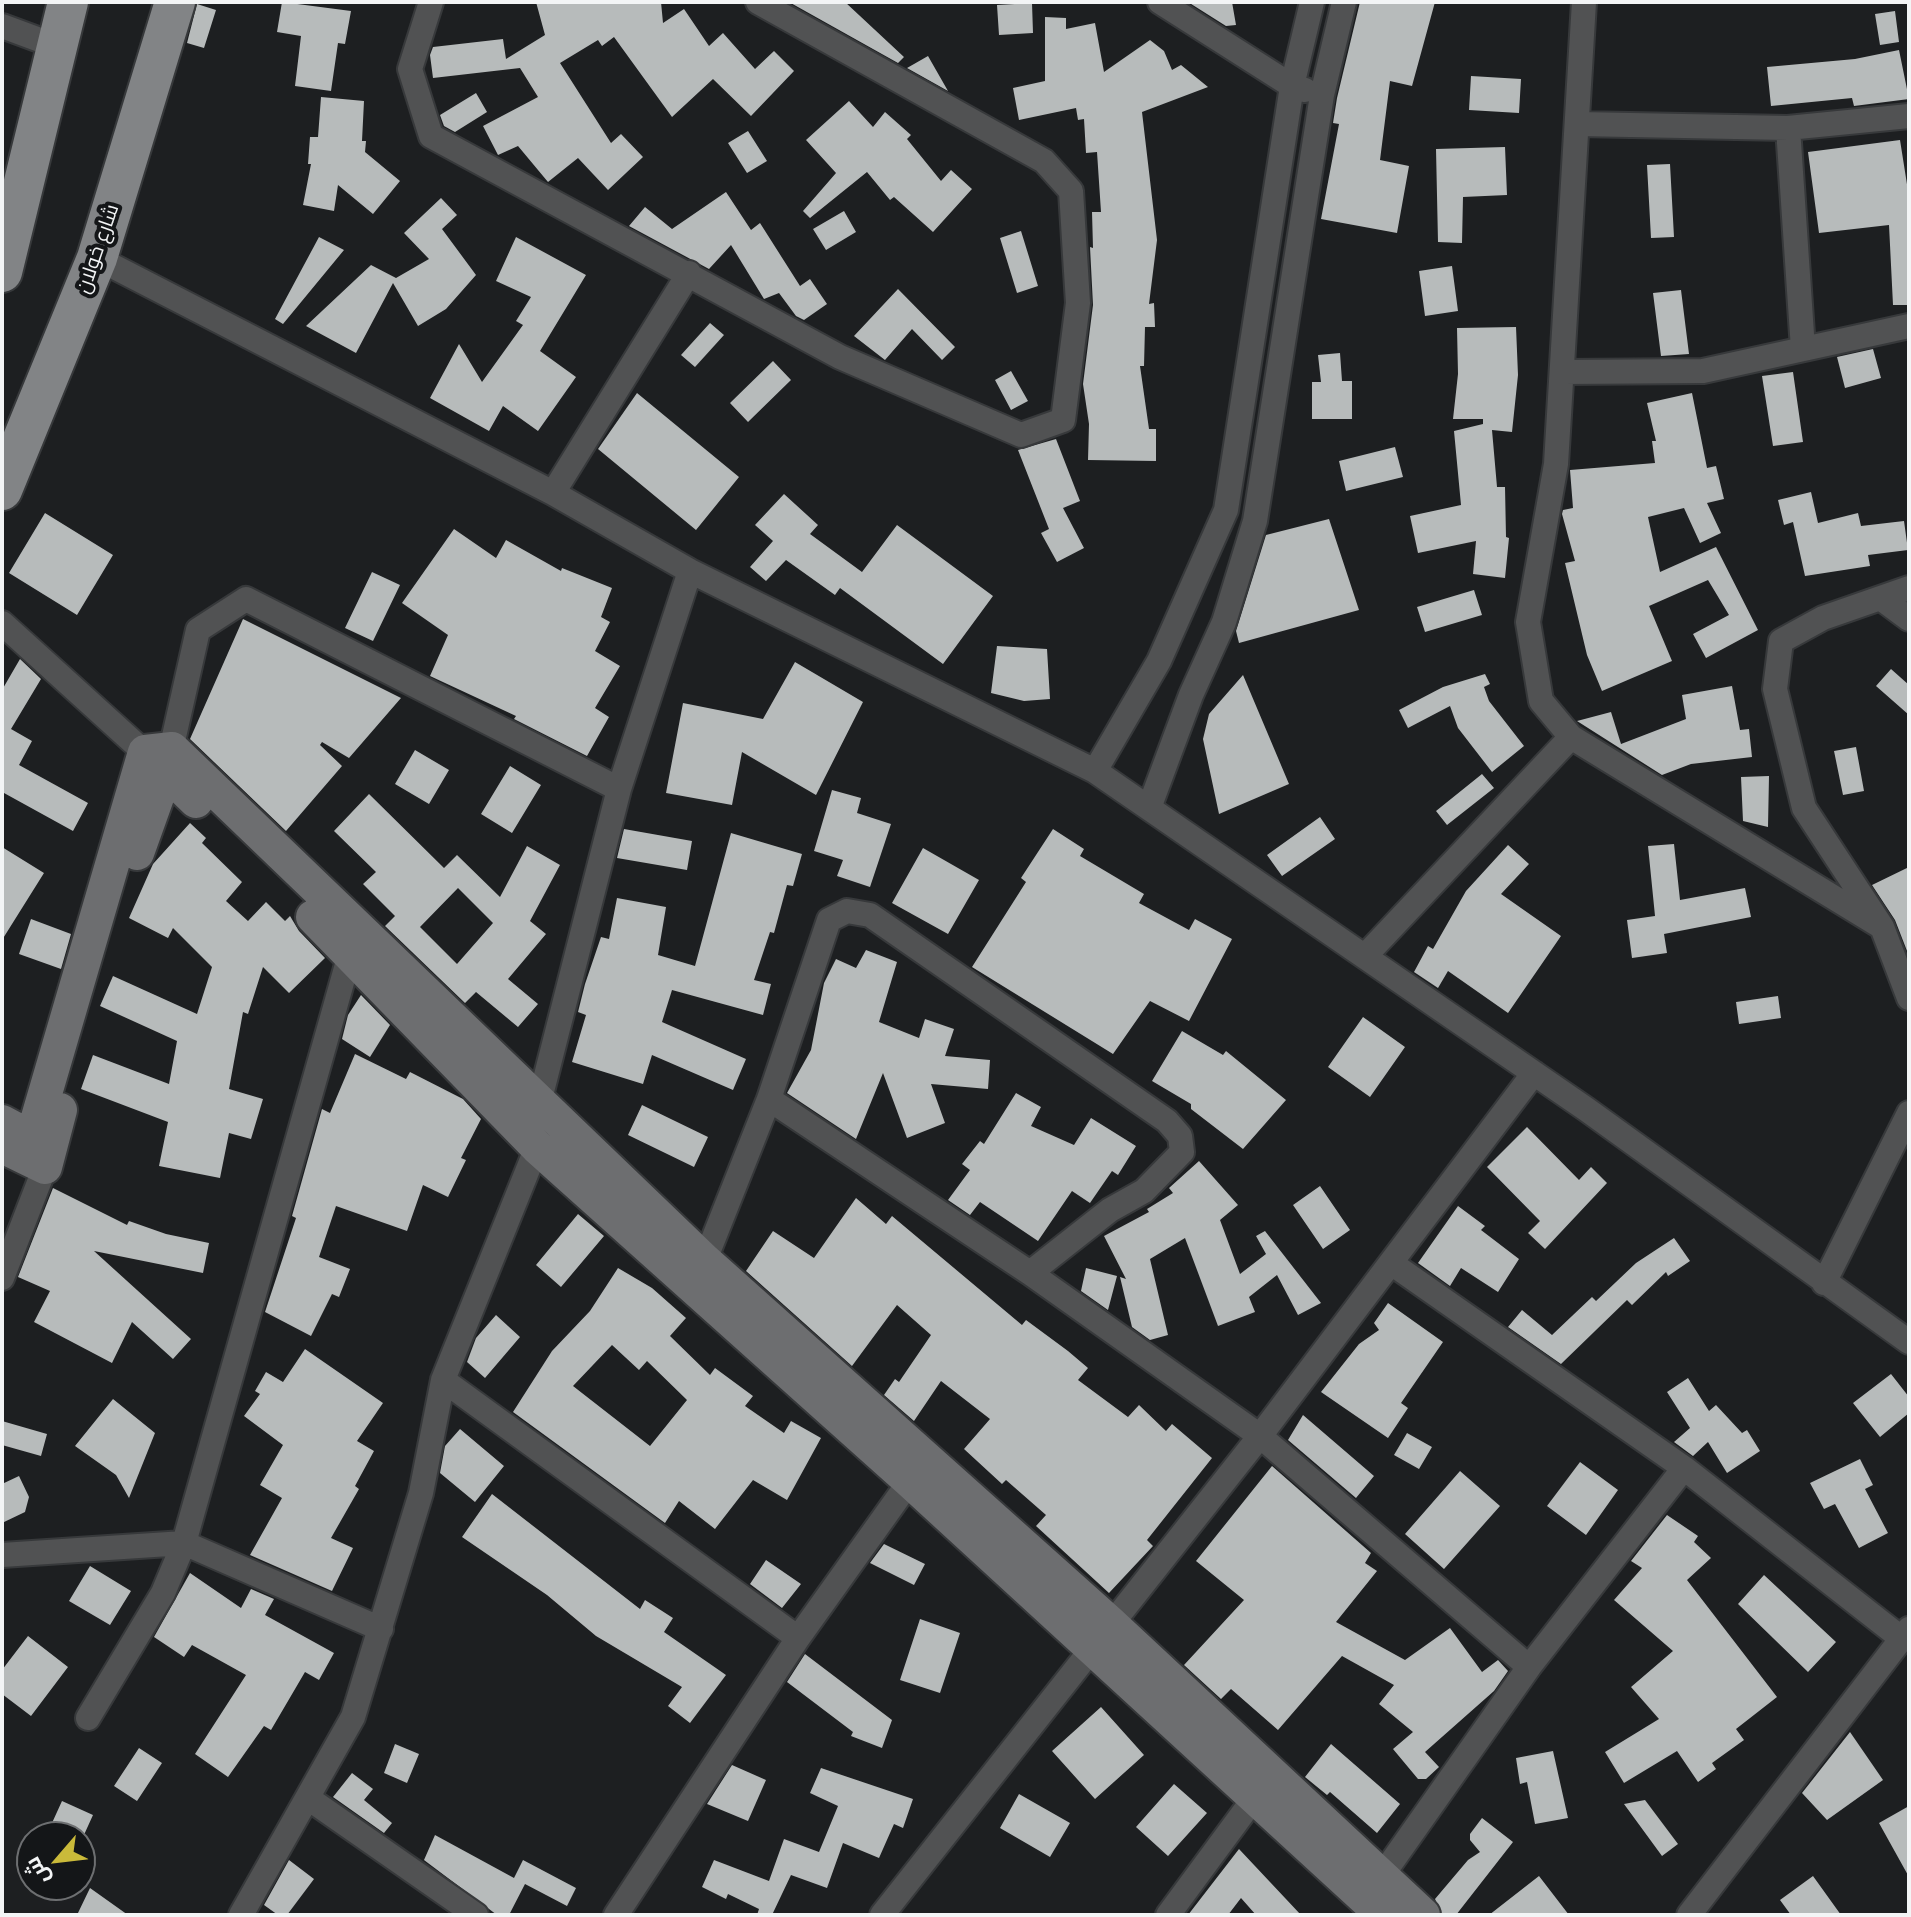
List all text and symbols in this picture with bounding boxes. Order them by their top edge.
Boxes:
street label: شارع خولان [72,201,124,297]
north arrow [16,1821,96,1901]
text: ش [18,1852,56,1890]

